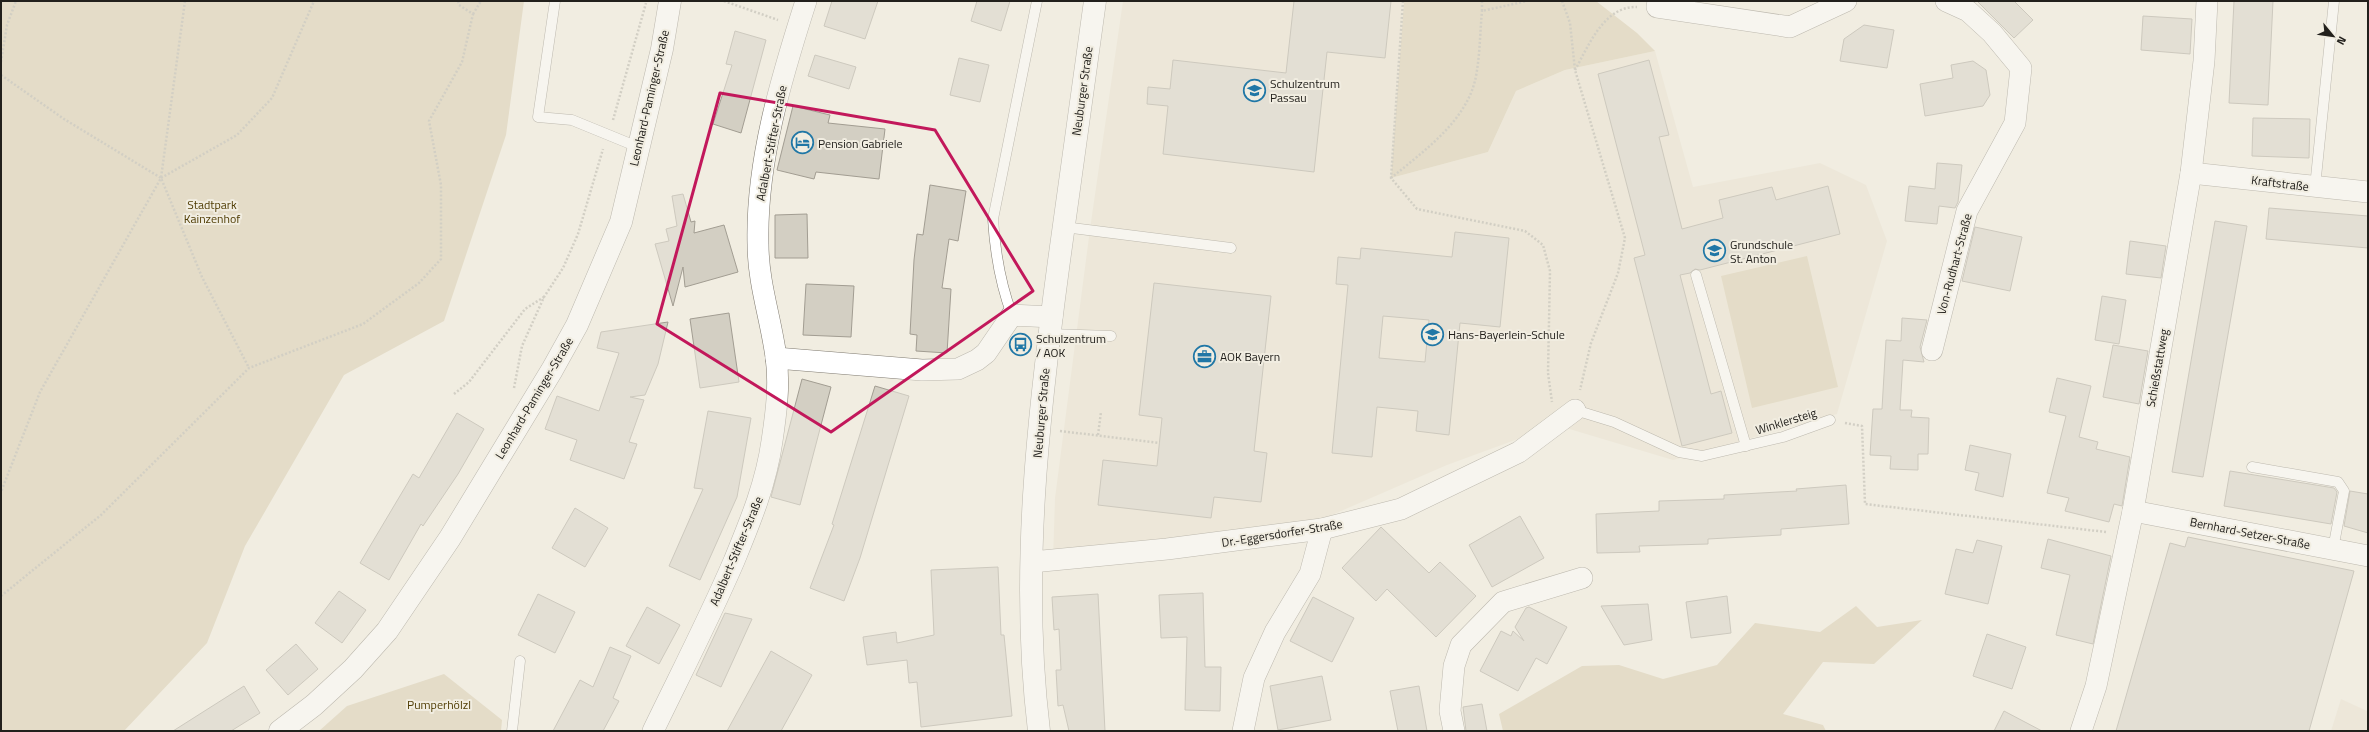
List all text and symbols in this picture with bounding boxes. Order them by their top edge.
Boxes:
north arrow [2313,16,2353,56]
street label: Leonhard-Paminger-Straße [624,28,674,168]
text: N [2333,34,2351,48]
street label: Neuburger Straße [1066,45,1098,137]
place label: Schulzentrum Passau [1270,74,1340,107]
school or university icon: Schulzentrum Passau [1241,77,1267,103]
street label: Adalbert-Stifter-Straße [750,84,792,202]
hotel icon: Pension Gabriele [790,130,816,156]
place label: Pension Gabriele [818,134,903,153]
street label: Kraftstraße [2250,170,2310,196]
park label: Stadtpark Kainzenhof [184,195,240,228]
street label: Von-Rudhart-Straße [1931,211,1977,317]
place label: Grundschule St. Anton [1730,235,1793,268]
school or university icon: Grundschule St. Anton [1701,238,1727,264]
school or university icon: Hans-Bayerlein-Schule [1419,321,1445,347]
place label: Hans-Bayerlein-Schule [1448,325,1565,344]
street label: Schießstattweg [2141,327,2173,409]
place label: Schulzentrum / AOK [1036,329,1106,362]
bus stop icon: Schulzentrum / AOK [1008,332,1034,358]
street label: Leonhard-Paminger-Straße [490,333,578,463]
office icon: AOK Bayern [1192,343,1218,369]
place label: AOK Bayern [1220,347,1280,366]
street label: Neuburger Straße [1028,367,1054,459]
street label: Winklersteig [1753,403,1819,439]
street label: Adalbert-Stifter-Straße [704,493,768,609]
street label: Bernhard-Setzer-Straße [2188,512,2312,554]
street label: Dr.-Eggersdorfer-Straße [1220,514,1344,552]
park label: Pumperhölzl [407,695,471,714]

